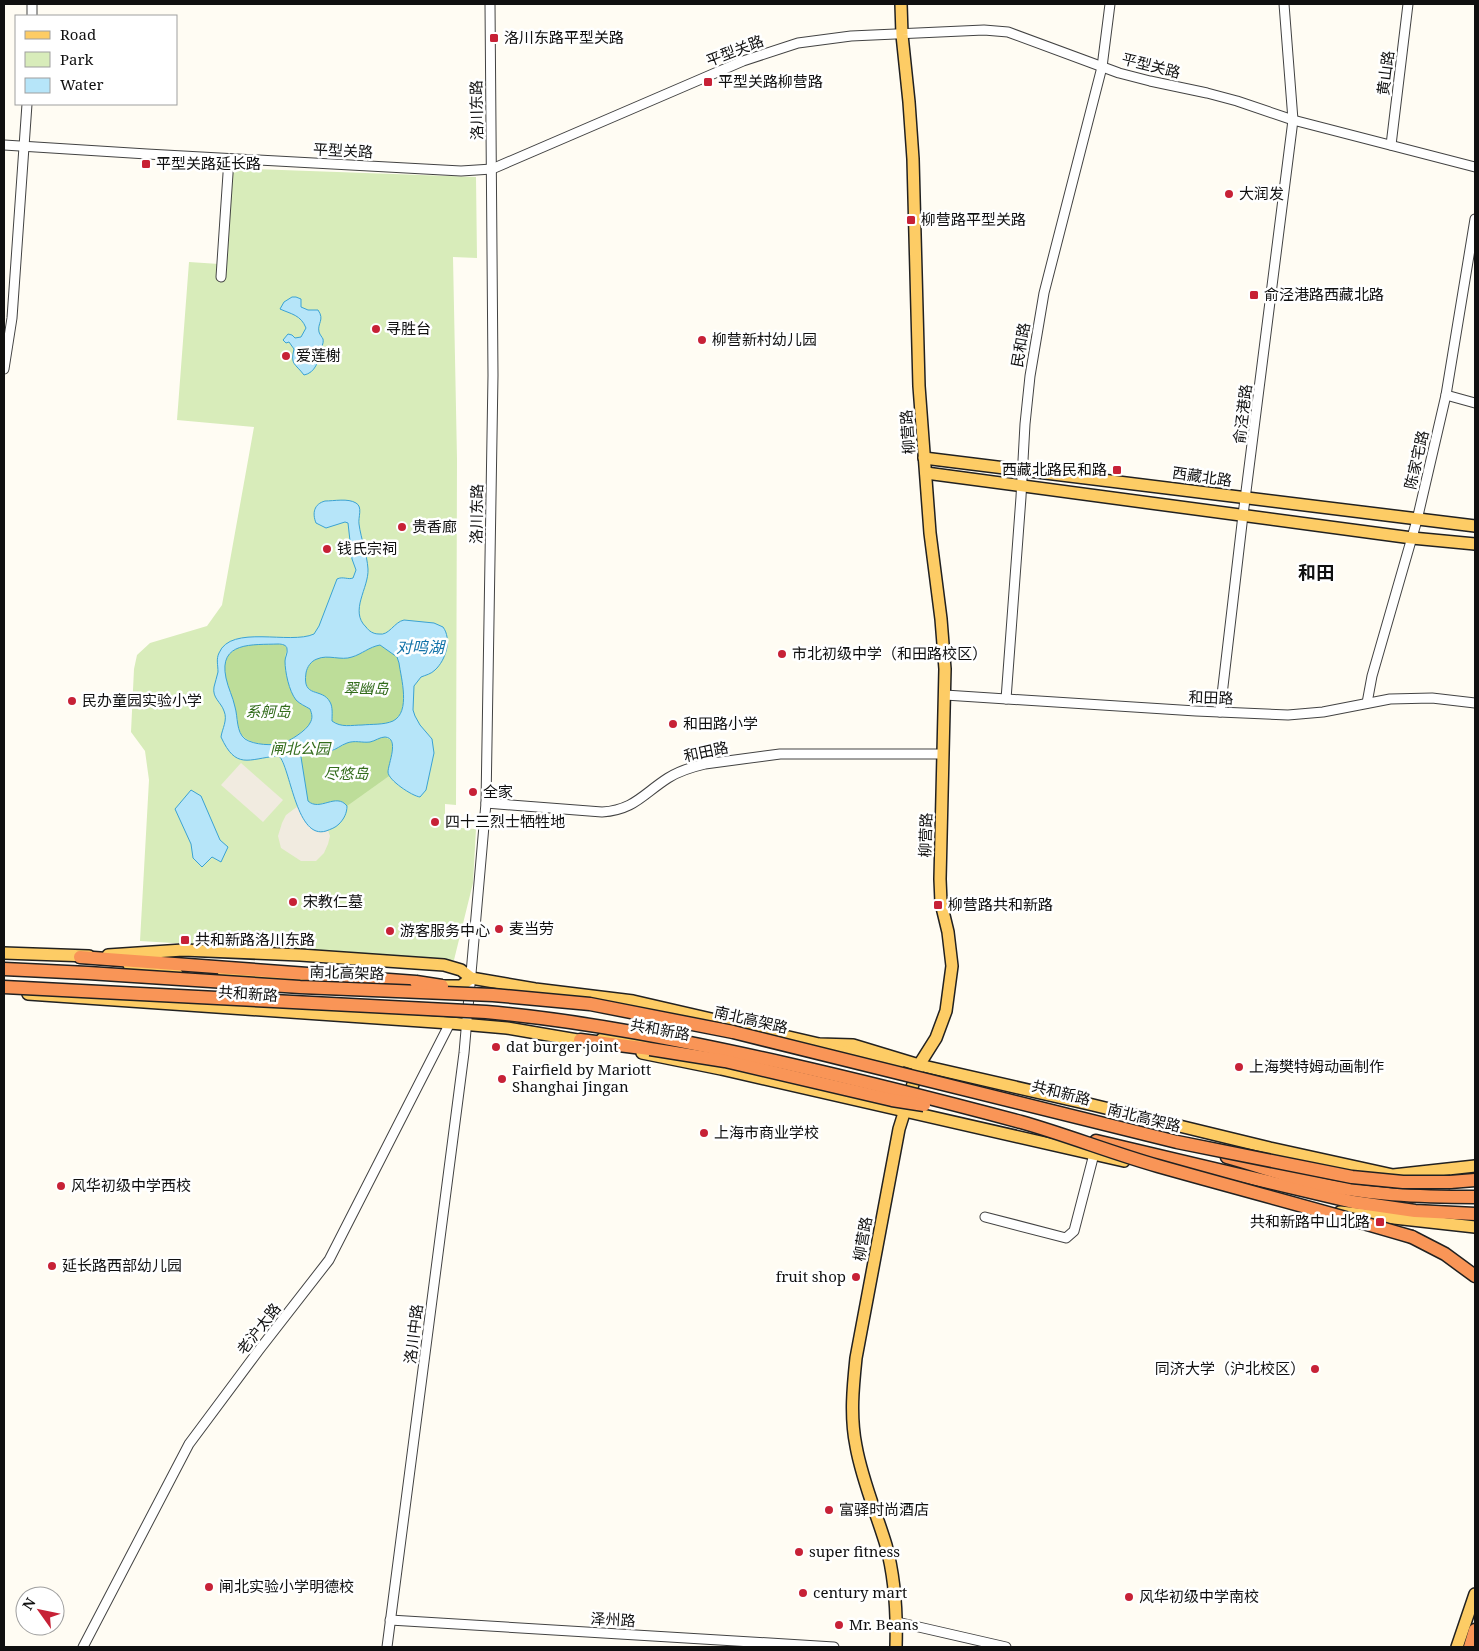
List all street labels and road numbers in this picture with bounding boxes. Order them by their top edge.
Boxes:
street label: 平型关路 [703,30,766,70]
street label: 平型关路 [1120,48,1183,82]
street label: 黄山路 [1372,49,1398,96]
street label: 洛川东路 [465,80,487,140]
street label: 平型关路 [313,138,374,162]
street label: 民和路 [1006,321,1034,369]
street label: 俞泾港路 [1228,383,1256,445]
street label: 柳营路 [895,409,919,455]
street label: 陈家宅路 [1400,428,1433,491]
street label: 西藏北路 [1171,462,1233,490]
street label: 洛川东路 [465,484,487,544]
street label: 和田路 [1188,686,1234,708]
street label: 和田路 [682,737,730,765]
street label: 柳营路 [914,812,936,858]
street label: 南北高架路 [309,961,385,983]
street label: 共和新路 [217,981,279,1005]
street label: 南北高架路 [712,1001,790,1037]
street label: 共和新路 [629,1014,691,1044]
street label: 共和新路 [1030,1075,1093,1109]
street label: 南北高架路 [1105,1098,1183,1136]
street label: 柳营路 [848,1215,876,1263]
street label: 老沪太路 [232,1299,285,1358]
street label: 洛川中路 [399,1303,427,1365]
street label: 泽州路 [590,1608,636,1630]

